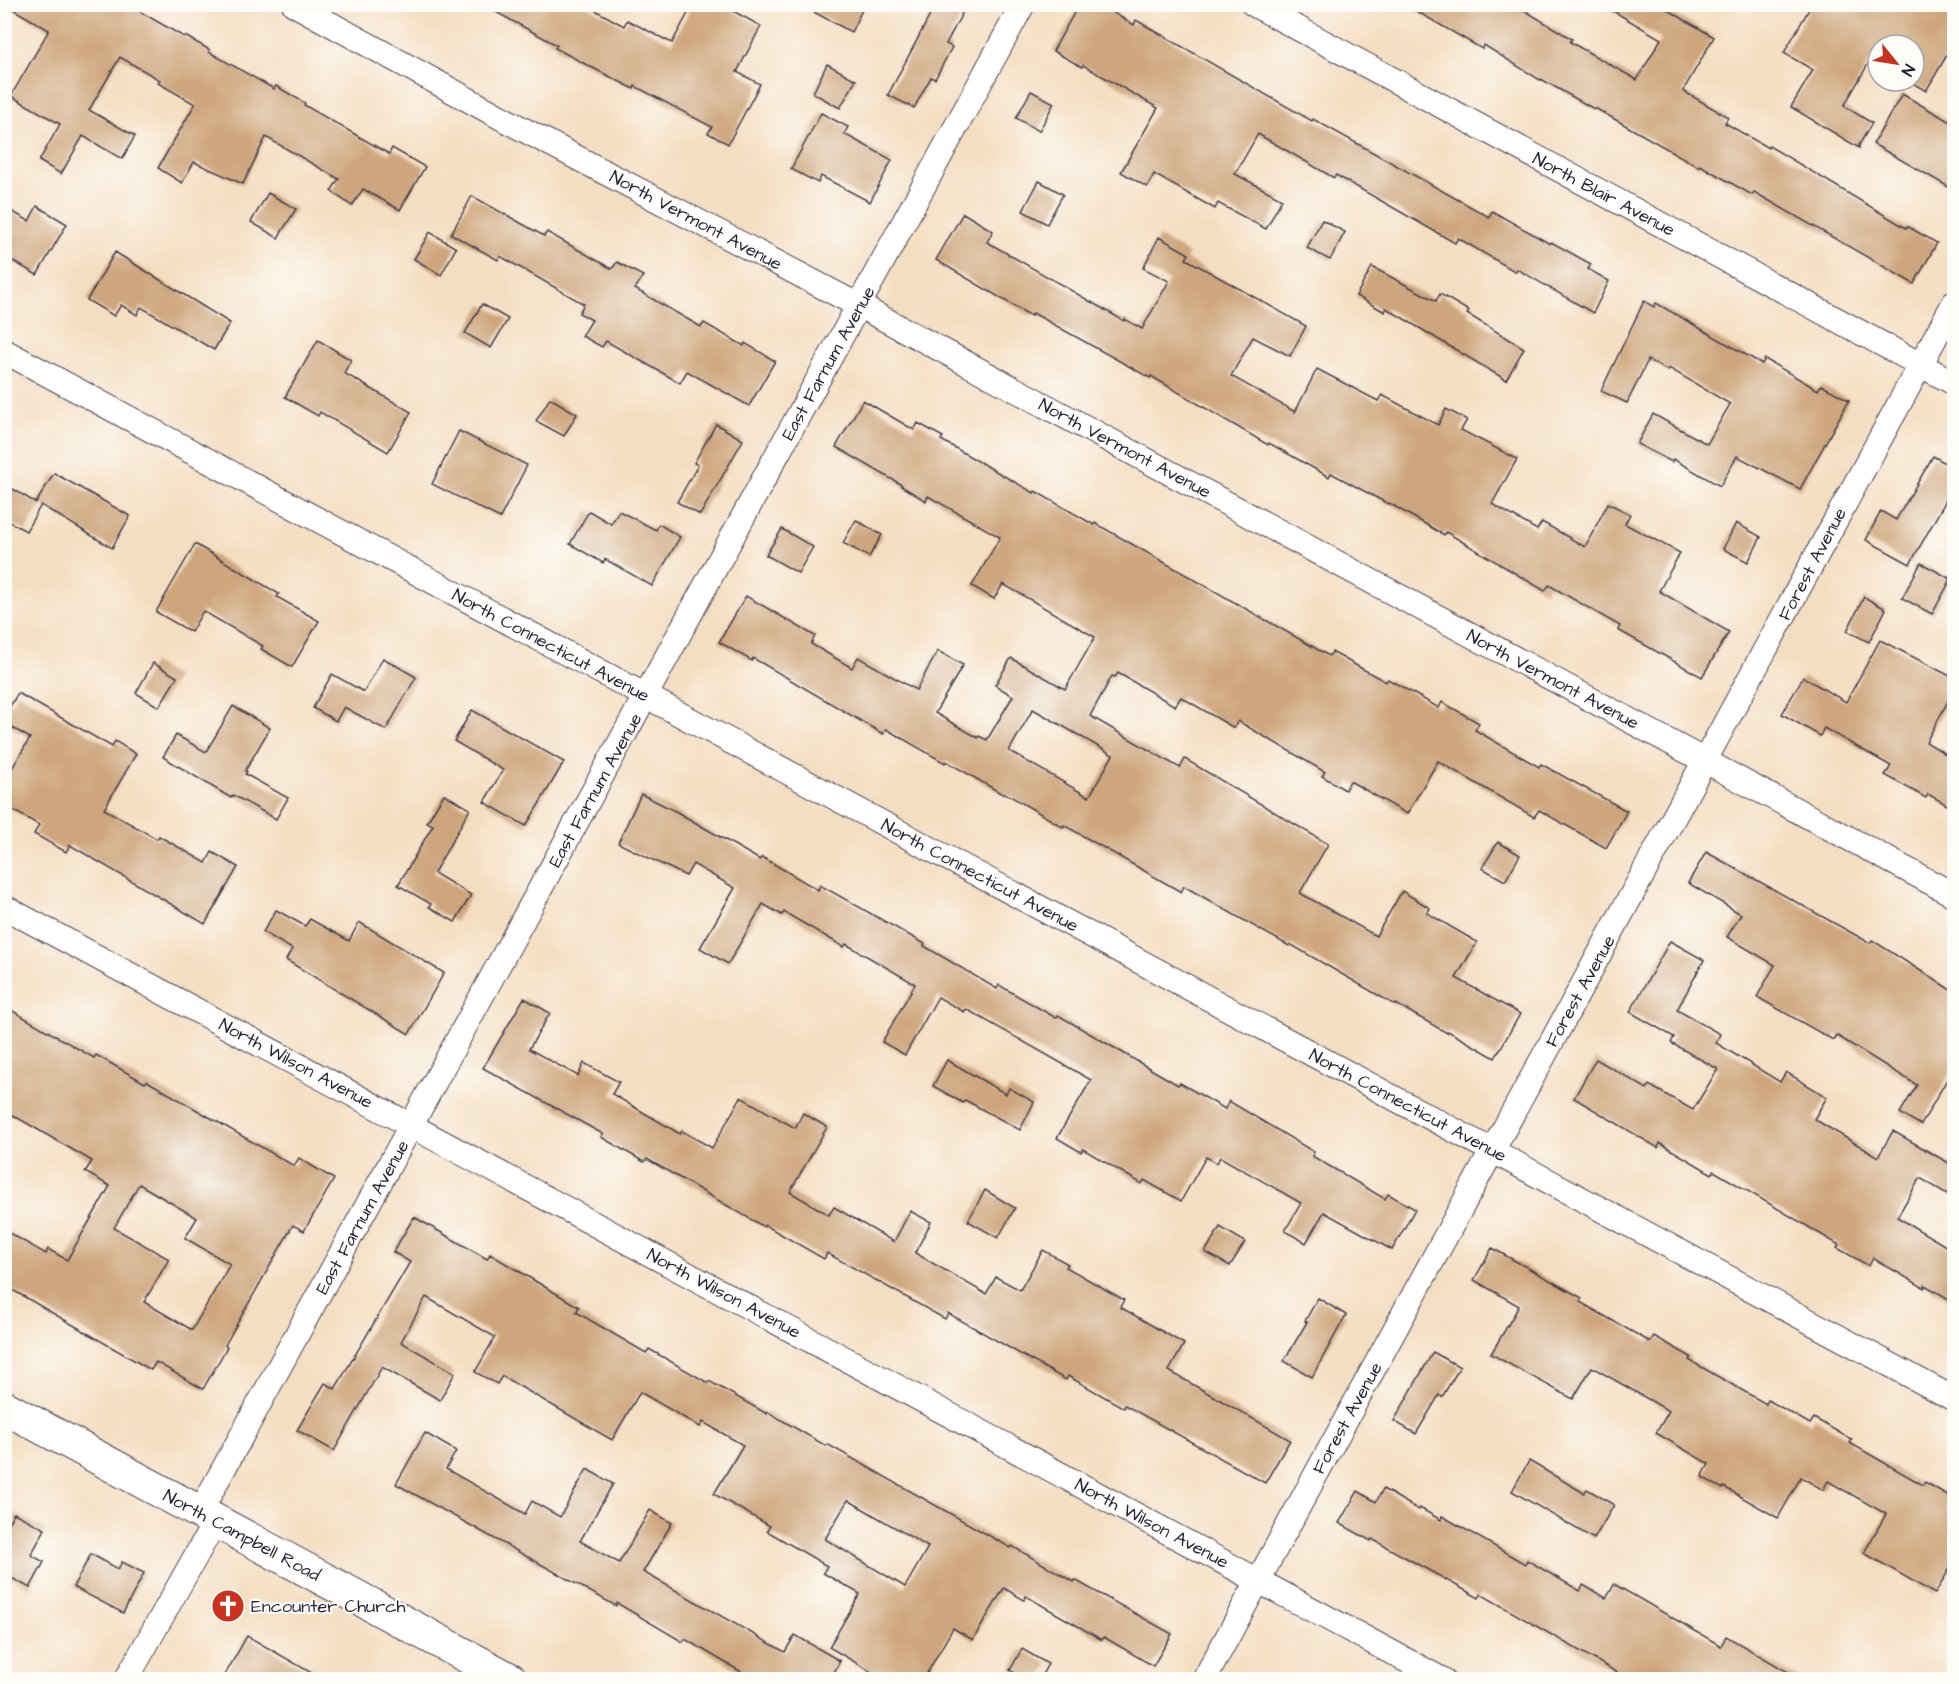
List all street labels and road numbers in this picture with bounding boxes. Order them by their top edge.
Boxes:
street label: North Blair Avenue [1528,146,1680,243]
street label: North Vermont Avenue [605,164,787,277]
street label: East Farnum Avenue [776,281,881,445]
street label: North Vermont Avenue [1034,392,1216,505]
street label: Forest Avenue [1772,503,1853,625]
street label: North Connecticut Avenue [448,583,654,708]
street label: North Vermont Avenue [1462,623,1644,736]
street label: East Farnum Avenue [543,708,648,872]
street label: North Connecticut Avenue [877,813,1083,938]
street label: Forest Avenue [1539,931,1622,1052]
street label: North Wilson Avenue [214,1012,377,1115]
street label: North Connecticut Avenue [1305,1043,1511,1168]
street label: East Farnum Avenue [310,1135,415,1299]
street label: North Wilson Avenue [642,1242,805,1345]
street label: Forest Avenue [1306,1358,1389,1479]
street label: North Wilson Avenue [1070,1472,1233,1575]
street label: North Campbell Road [159,1483,325,1587]

